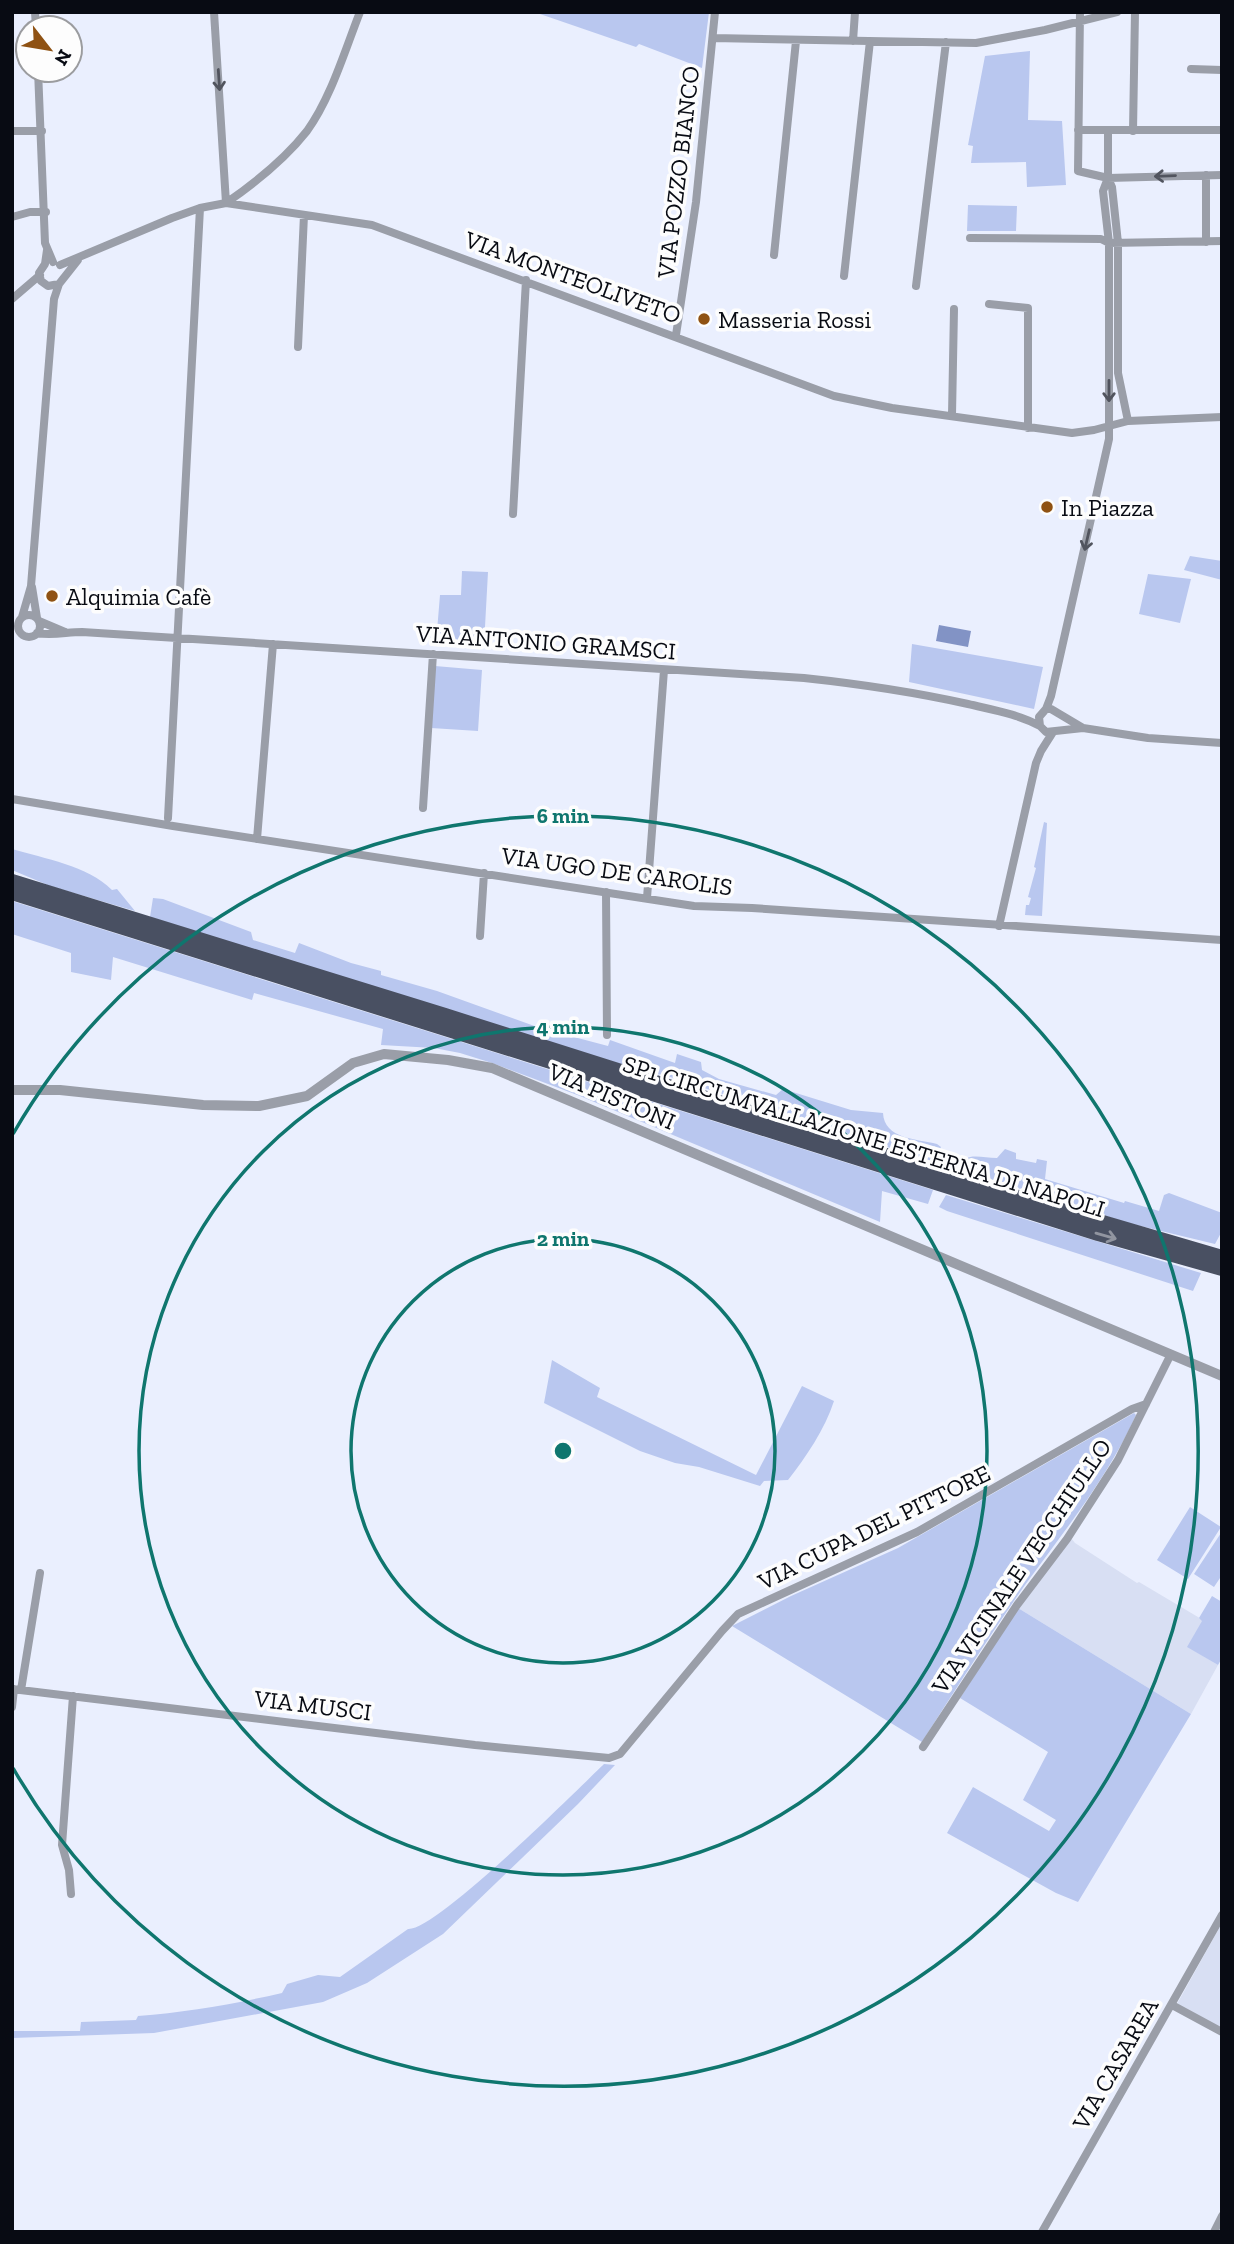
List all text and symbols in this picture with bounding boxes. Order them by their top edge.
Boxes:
north arrow [14,14,84,84]
text: N [50,45,77,70]
street label: VIA POZZO BIANCO [650,64,705,281]
one-way arrow [212,69,225,92]
one-way arrow [1154,169,1177,183]
street label: VIA MONTEOLIVETO [460,224,685,330]
place label: Masseria Rossi [718,305,872,334]
marker: Masseria Rossi [696,311,712,327]
one-way arrow [1102,380,1116,403]
place label: In Piazza [1061,493,1154,522]
marker: In Piazza [1039,499,1055,515]
one-way arrow [1080,528,1093,551]
place label: Alquimia Cafè [66,582,211,611]
marker: Alquimia Cafè [44,588,60,604]
street label: VIA ANTONIO GRAMSCI [414,618,677,666]
text: 6 min [537,803,590,828]
street label: VIA UGO DE CAROLIS [499,840,734,902]
text: 4 min [536,1014,590,1039]
street label: SP1 CIRCUMVALLAZIONE ESTERNA DI NAPOLI [620,1049,1108,1223]
street label: VIA PISTONI [543,1056,680,1136]
text: 2 min [537,1226,590,1251]
one-way arrow [1095,1231,1117,1244]
street label: VIA VICINALE VECCHIULLO [924,1433,1117,1700]
centre of rings [551,1439,575,1463]
street label: VIA CUPA DEL PITTORE [752,1458,995,1596]
street label: VIA MUSCI [252,1683,373,1727]
street label: VIA CASAREA [1065,1993,1164,2136]

